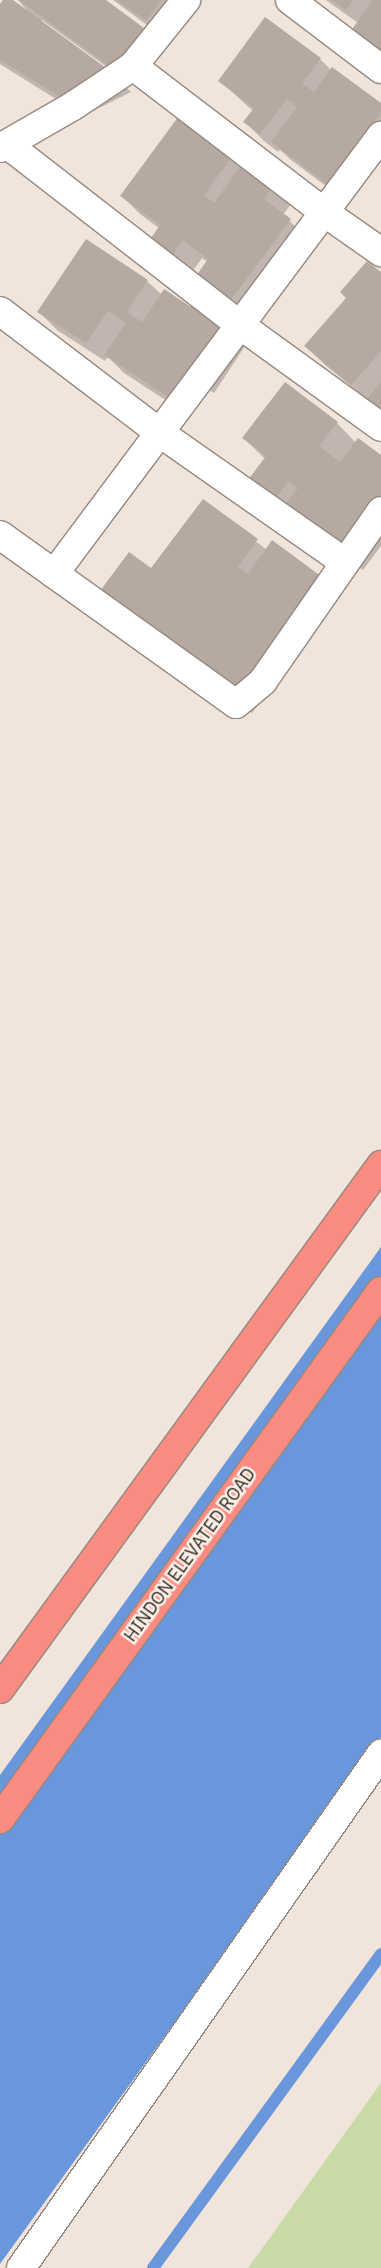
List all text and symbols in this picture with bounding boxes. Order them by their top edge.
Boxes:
street label: HINDON ELEVATED ROAD [120,1464,260,1646]

